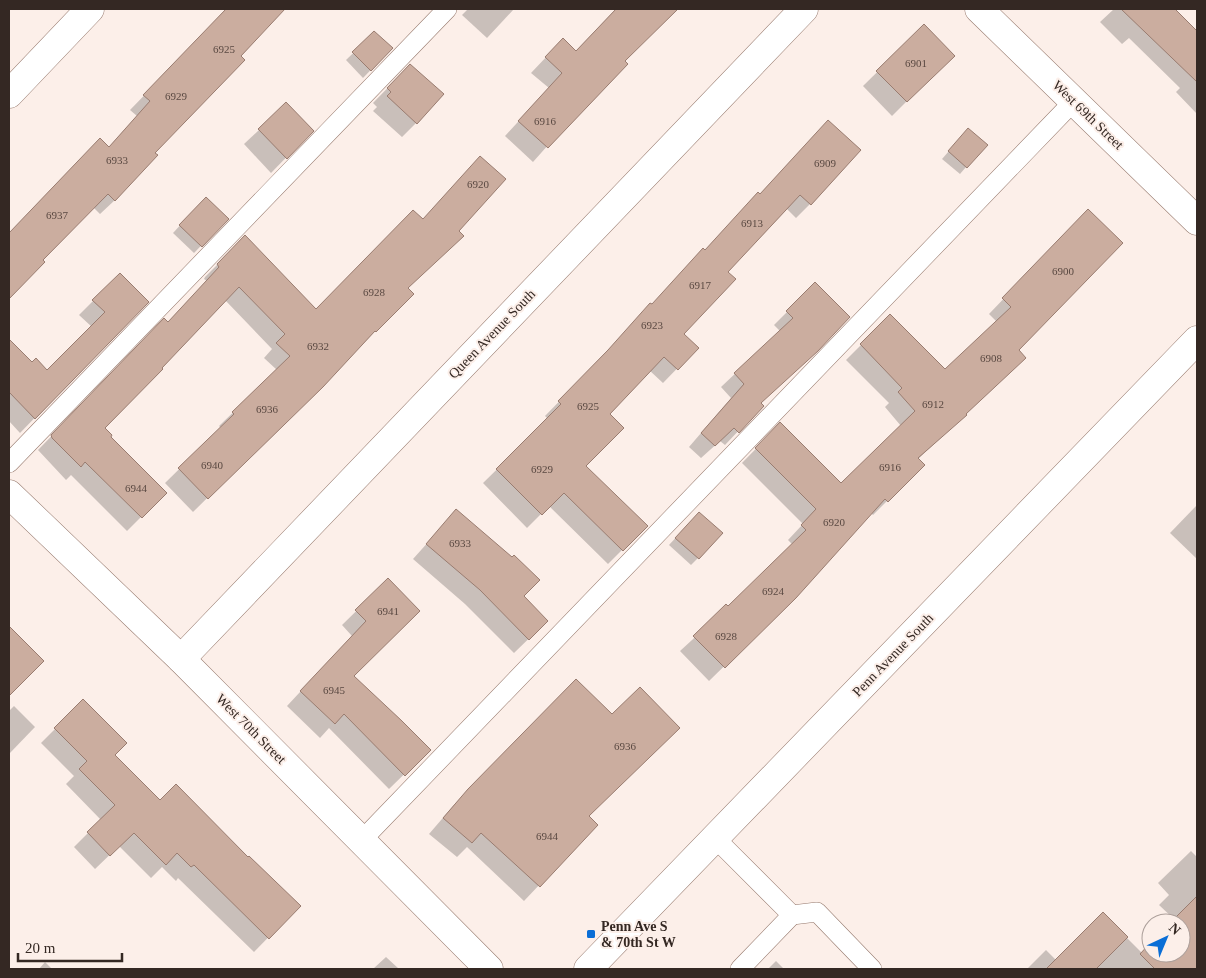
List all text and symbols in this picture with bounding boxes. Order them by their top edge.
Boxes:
house number: 6925 [213,43,236,55]
house number: 6901 [905,57,927,69]
street label: West 69th Street [1050,78,1126,152]
house number: 6929 [165,90,188,102]
house number: 6916 [534,115,557,127]
house number: 6933 [106,154,129,166]
house number: 6909 [814,157,837,169]
house number: 6920 [467,178,490,190]
house number: 6937 [46,209,69,221]
house number: 6913 [741,217,764,229]
house number: 6900 [1052,265,1075,277]
house number: 6917 [689,279,712,291]
house number: 6928 [363,286,386,298]
street label: Queen Avenue South [446,286,538,382]
house number: 6923 [641,319,664,331]
house number: 6932 [307,340,329,352]
house number: 6908 [980,352,1003,364]
house number: 6912 [922,398,944,410]
house number: 6925 [577,400,600,412]
house number: 6936 [256,403,279,415]
house number: 6940 [201,459,224,471]
house number: 6916 [879,461,902,473]
house number: 6929 [531,463,554,475]
house number: 6944 [125,482,148,494]
house number: 6920 [823,516,846,528]
house number: 6933 [449,537,472,549]
house number: 6924 [762,585,785,597]
house number: 6941 [377,605,399,617]
street label: Penn Avenue South [850,610,936,700]
house number: 6928 [715,630,738,642]
house number: 6945 [323,684,346,696]
street label: West 70th Street [213,691,289,767]
house number: 6936 [614,740,637,752]
house number: 6944 [536,830,559,842]
north arrow [1141,913,1191,963]
place label: Penn Ave S & 70th St W [601,919,676,950]
text: N [1166,920,1184,938]
marker: Penn Ave S & 70th St W [585,928,597,940]
scale bar [18,930,121,962]
text: 20 m [25,940,56,956]

